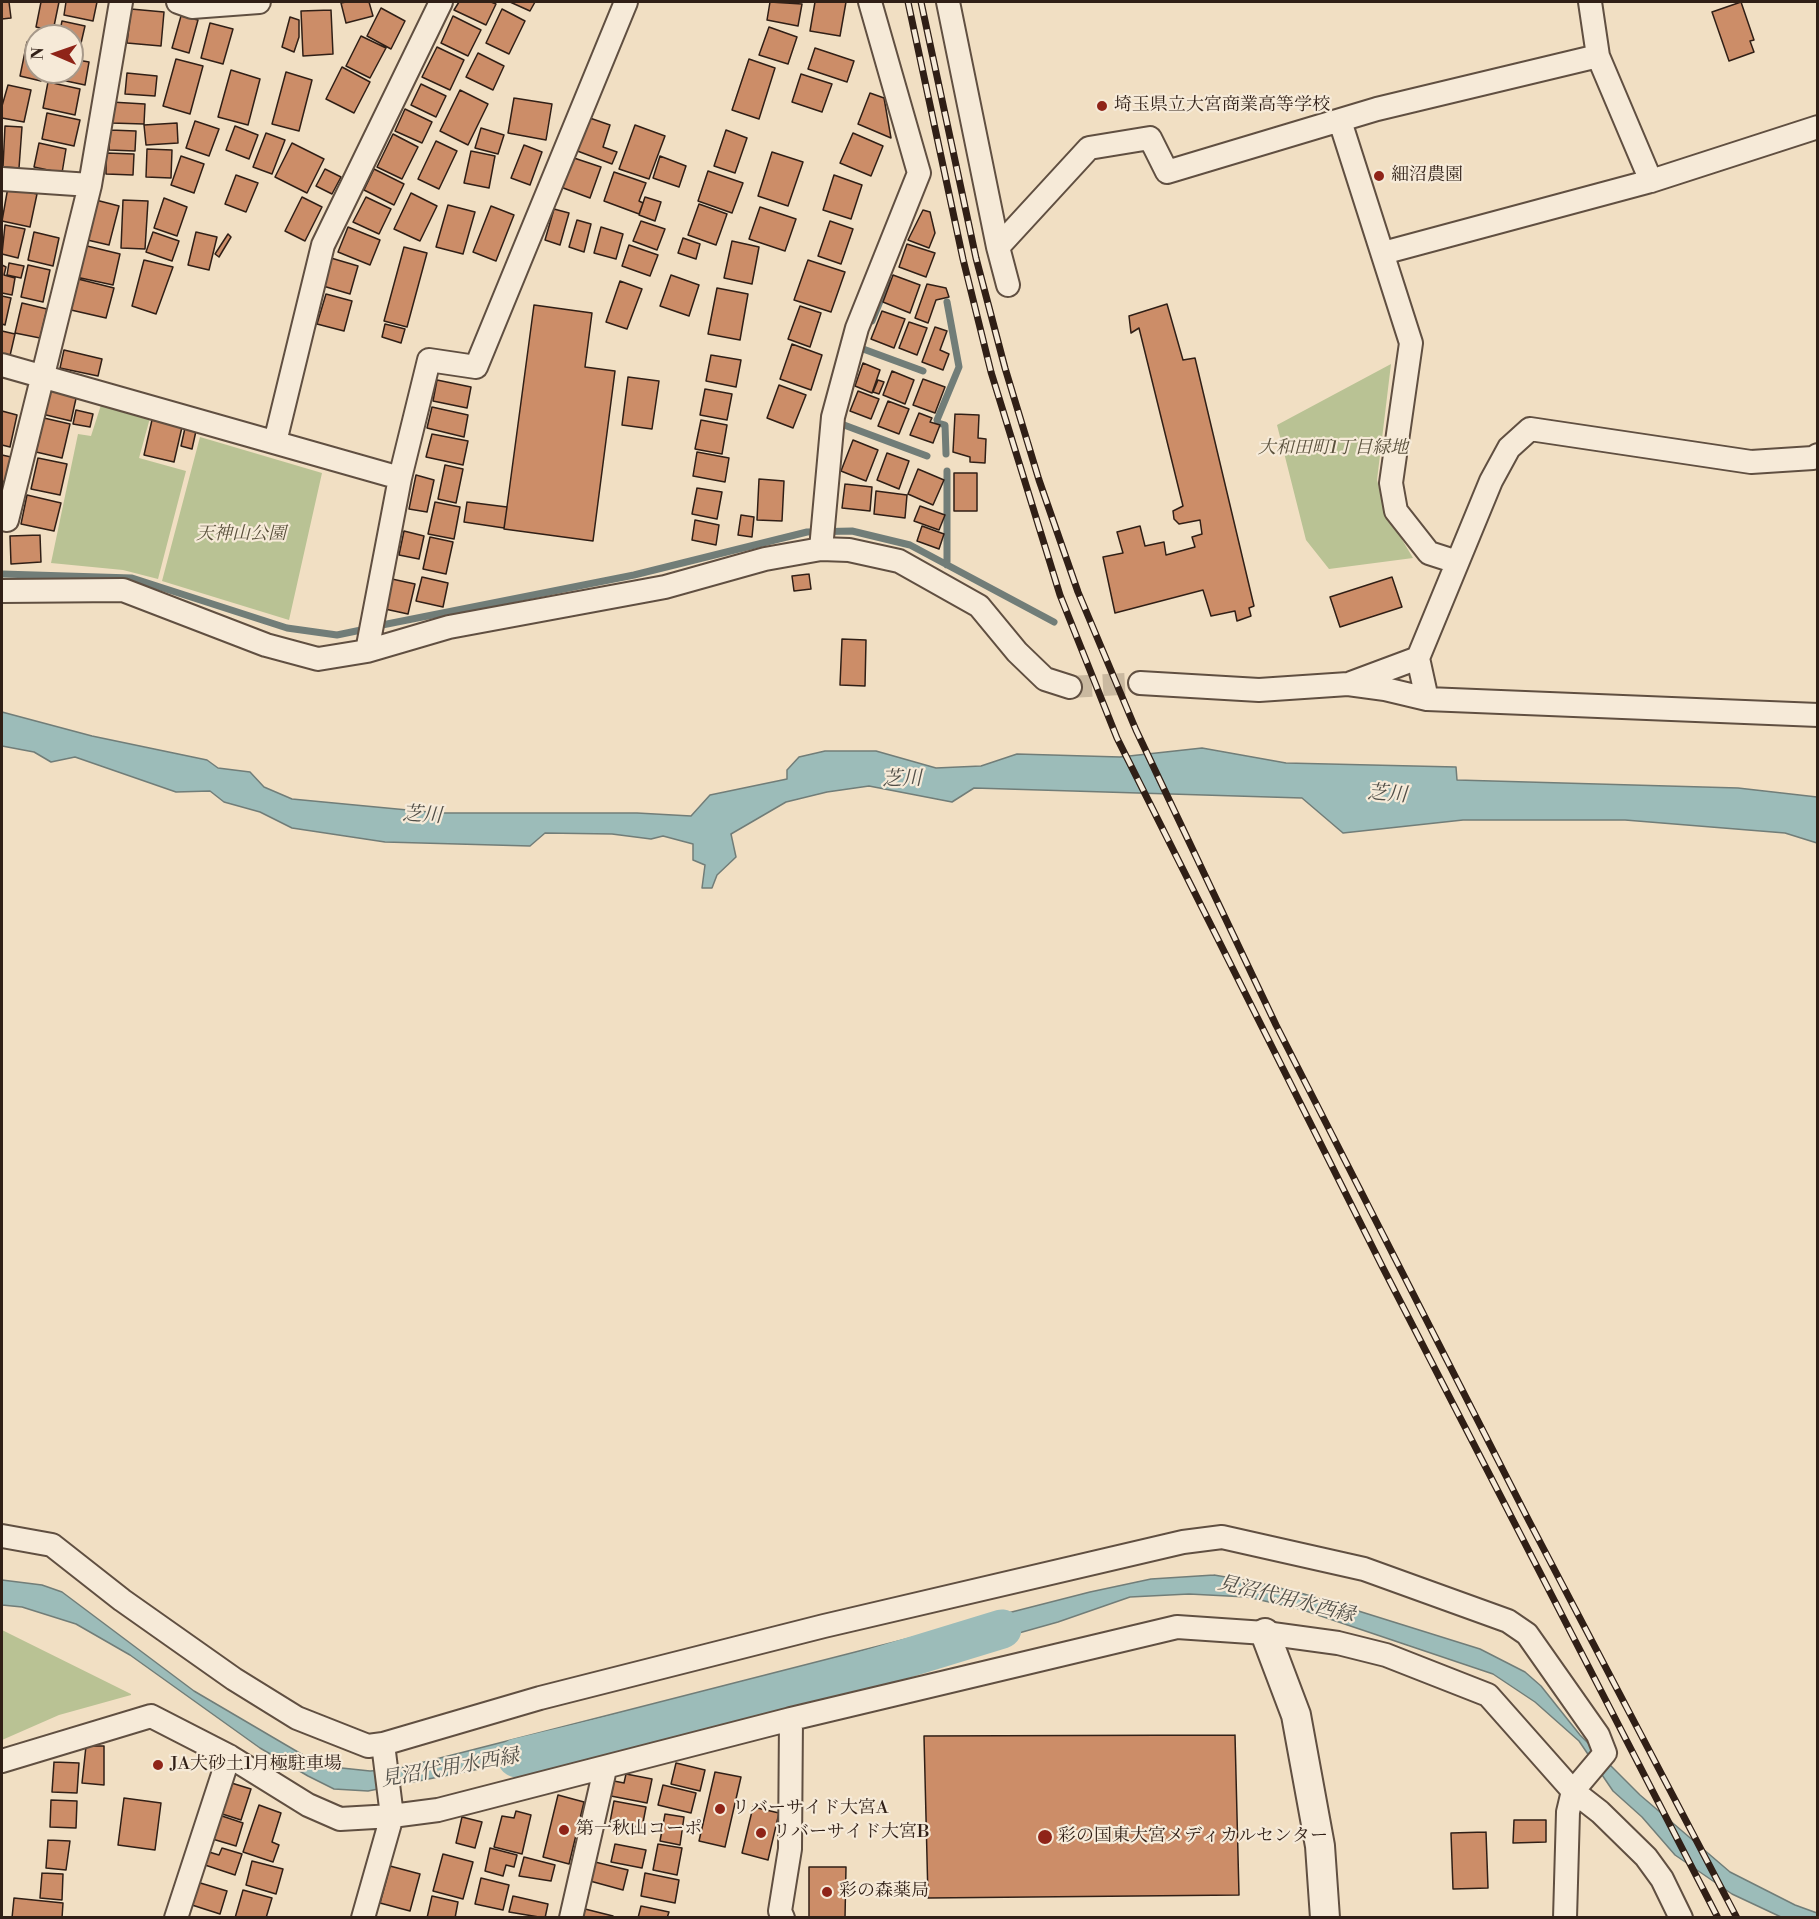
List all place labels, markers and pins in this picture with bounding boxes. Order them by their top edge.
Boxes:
place label: 埼玉県立大宮商業高等学校 [1114,95,1330,117]
marker: 埼玉県立大宮商業高等学校 [1095,99,1109,113]
place label: 細沼農園 [1391,165,1463,187]
marker: 細沼農園 [1372,169,1386,183]
place label: JA大砂土1月極駐車場 [170,1754,342,1776]
marker: JA大砂土1月極駐車場 [151,1758,165,1772]
place label: リバーサイド大宮A [732,1798,888,1820]
marker: リバーサイド大宮A [713,1802,727,1816]
place label: 第一秋山コーポ [576,1819,702,1841]
place label: リバーサイド大宮B [773,1822,930,1844]
marker: 第一秋山コーポ [557,1823,571,1837]
marker: リバーサイド大宮B [754,1826,768,1840]
place label: 彩の国東大宮メディカルセンター [1058,1826,1328,1848]
marker: 彩の国東大宮メディカルセンター [1036,1828,1054,1846]
place label: 彩の森薬局 [839,1881,929,1903]
marker: 彩の森薬局 [820,1885,834,1899]

